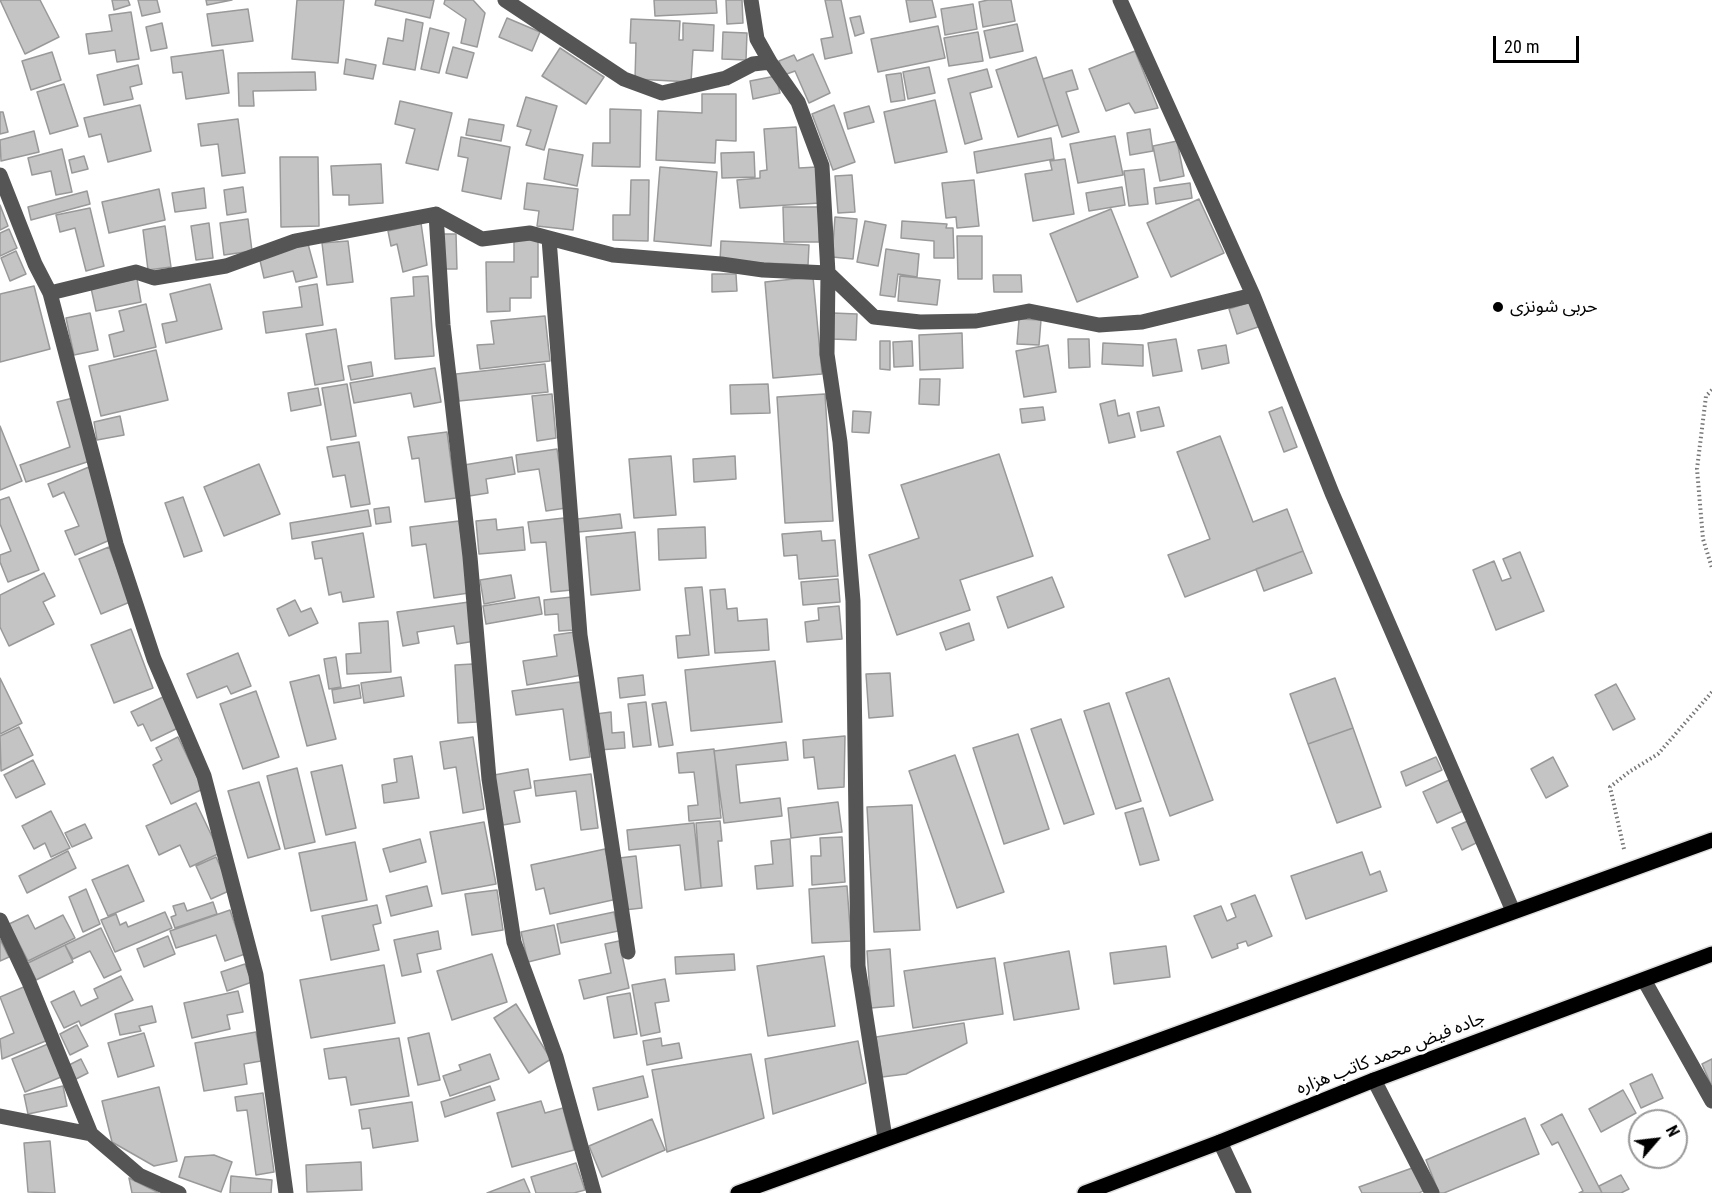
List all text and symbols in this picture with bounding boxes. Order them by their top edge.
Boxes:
scale bar [1496,24,1582,62]
text: 20 m [1504,36,1539,57]
place label: حربی شونزی [1510,296,1598,318]
marker: حربی شونزی [1491,300,1505,314]
street label: جاده فیض محمد کاتب هزاره [1294,1008,1488,1100]
north arrow [1628,1109,1688,1169]
text: N [1662,1122,1683,1140]

